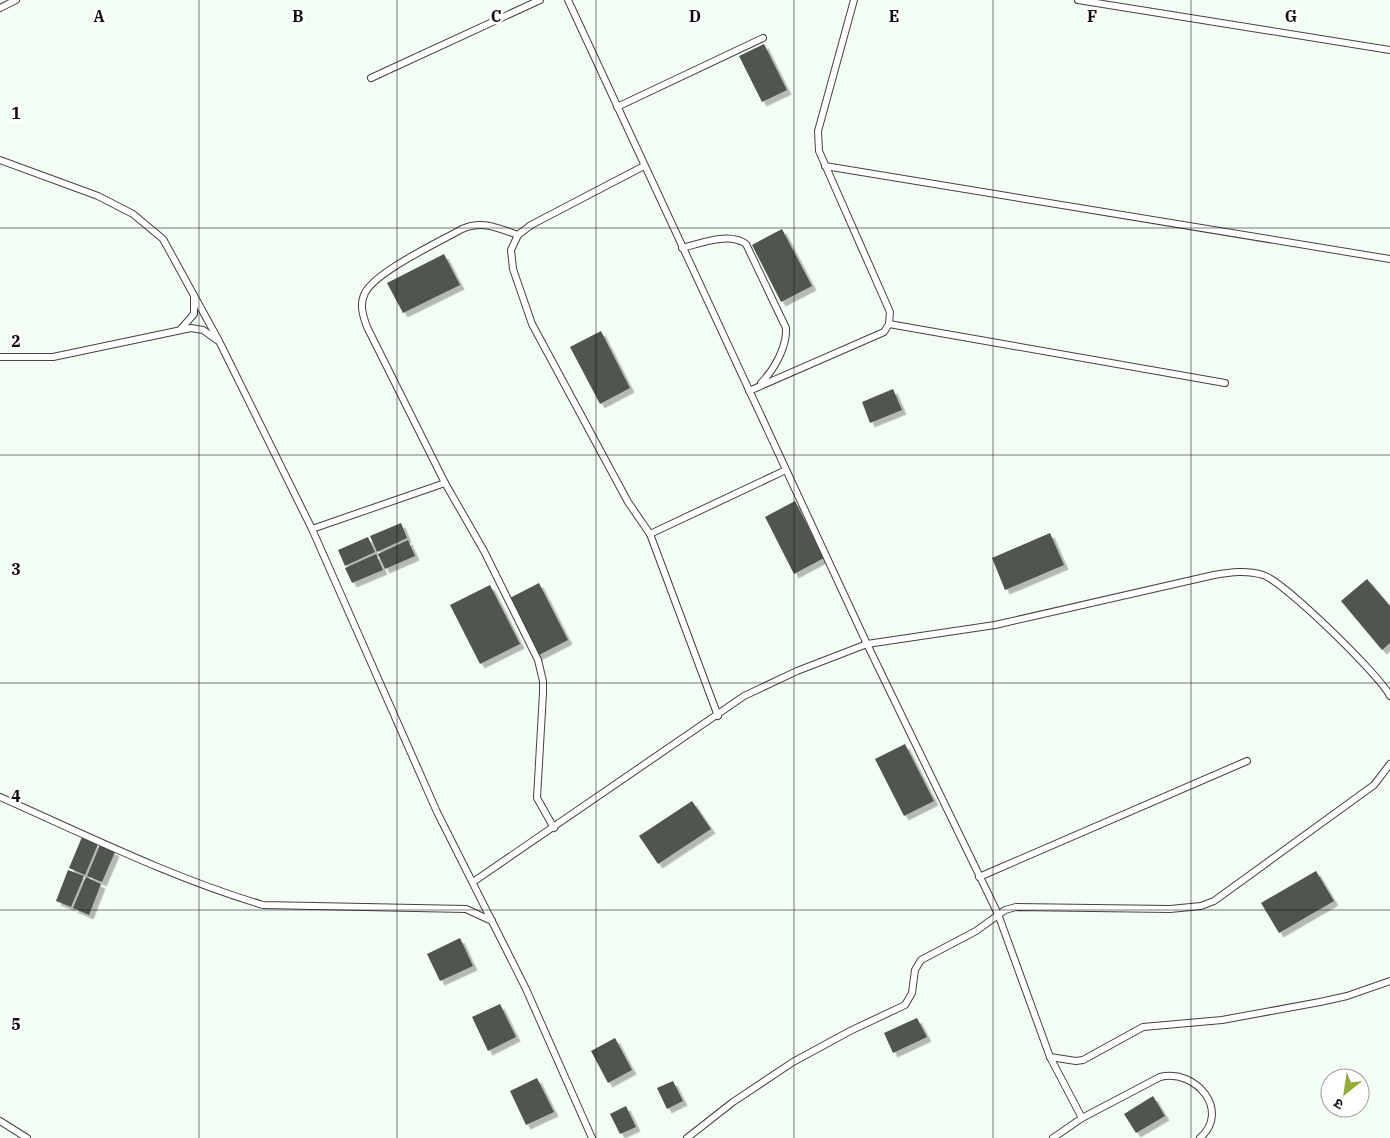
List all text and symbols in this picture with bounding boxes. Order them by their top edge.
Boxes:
text: A [93,6,105,26]
text: B [292,6,304,26]
text: C [491,6,501,26]
text: D [689,6,701,26]
text: E [889,6,899,26]
text: F [1087,6,1097,26]
text: G [1285,6,1297,26]
text: 1 [11,103,21,123]
text: 2 [11,331,21,351]
text: 3 [11,559,21,579]
text: 4 [11,786,21,806]
text: 5 [11,1014,21,1034]
north arrow [1320,1068,1370,1118]
text: उ [1330,1094,1347,1114]

